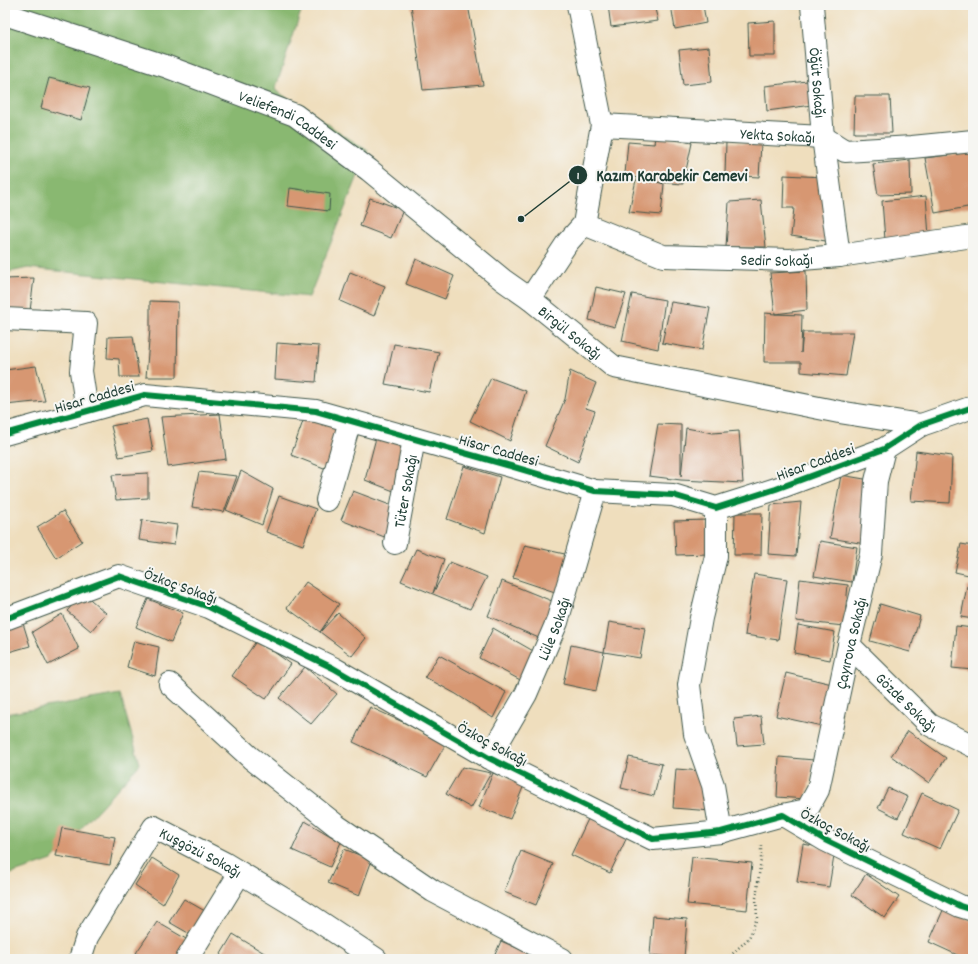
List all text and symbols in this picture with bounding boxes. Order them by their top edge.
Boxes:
street label: Öğüt Sokağı [802,47,830,119]
street label: Veliefendi Caddesi [235,86,341,157]
street label: Yekta Sokağı [740,124,816,151]
callout: Kazım Karabekir Cemevi [568,161,755,190]
text: Kazım Karabekir Cemevi [596,166,749,190]
text: 1 [577,168,580,185]
street label: Sedir Sokağı [740,249,814,274]
street label: Birgül Sokağı [532,301,606,367]
street label: Hisar Caddesi [52,376,137,421]
street label: Hisar Caddesi [456,429,541,474]
street label: Hisar Caddesi [773,438,858,488]
street label: Tüter Sokağı [389,453,425,530]
street label: Özkoç Sokağı [140,563,220,611]
street label: Lüle Sokağı [533,595,578,665]
street label: Çayırova Sokağı [831,595,874,691]
street label: Gözde Sokağı [869,668,939,740]
street label: Özkoç Sokağı [453,717,531,773]
street label: Özkoç Sokağı [796,803,874,859]
street label: Kuşgözü Sokağı [155,823,245,885]

